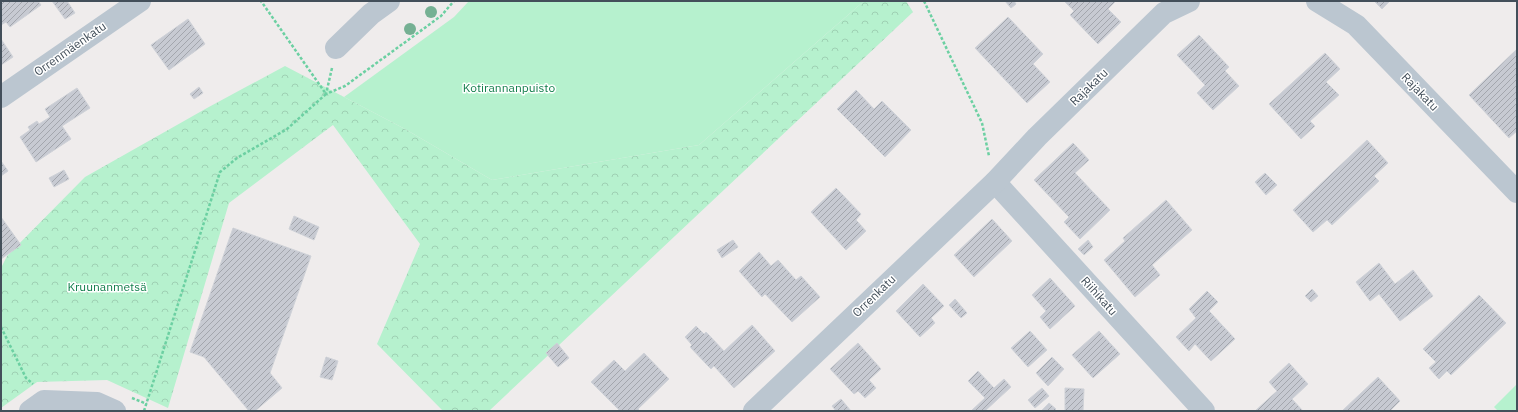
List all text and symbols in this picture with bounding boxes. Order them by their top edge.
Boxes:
street label: Orrenmäenkatu [31,18,109,79]
street label: Rajakatu [1067,65,1111,108]
street label: Rajakatu [1399,70,1442,114]
park label: Kotirannanpuisto [463,80,555,95]
street label: Orrenkatu [849,271,898,320]
street label: Riihikatu [1078,273,1121,318]
park label: Kruunanmetsä [67,279,147,294]

